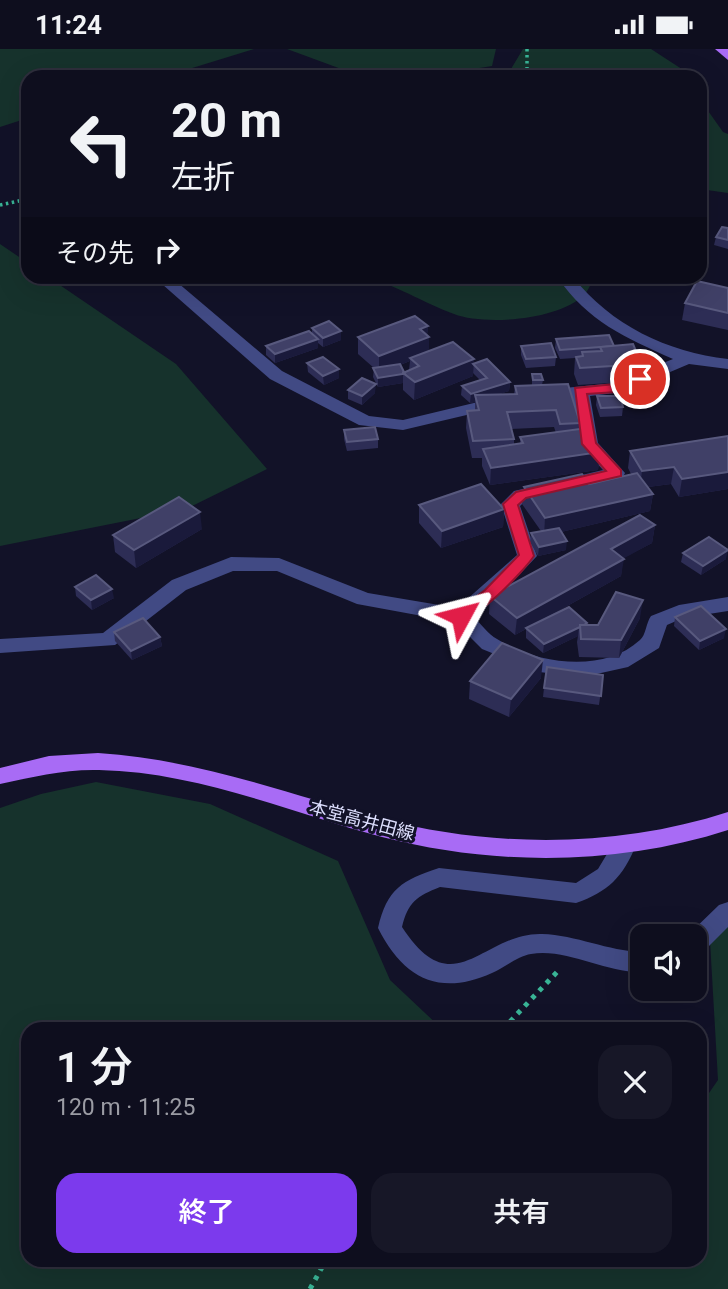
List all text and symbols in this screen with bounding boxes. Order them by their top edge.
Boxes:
text: 11:24 [35,10,102,40]
text: 20 m [171,92,282,149]
icon: left [56,98,147,189]
text: 左折 [171,158,235,196]
icon: right [148,231,186,269]
text: その先 [56,238,134,268]
pin [610,349,670,409]
icon: arrive [621,360,659,398]
position arrow [424,579,498,653]
street label: 本堂高井田線 [307,796,417,844]
map controls [630,924,707,1001]
button: sound [630,924,707,1001]
text: 1 分 [56,1043,132,1092]
button: close [598,1045,672,1119]
text: 120 m · 11:25 [56,1094,195,1121]
button: 終了 [56,1173,357,1253]
button: 共有 [371,1173,672,1253]

